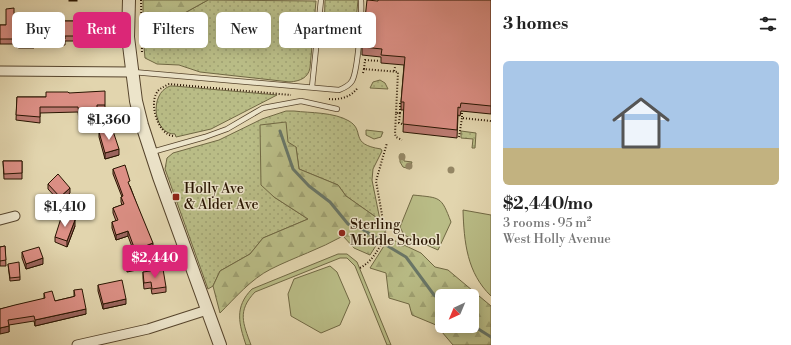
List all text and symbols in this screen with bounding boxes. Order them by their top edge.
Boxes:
chip: Buy [12,12,65,48]
chip: Rent [73,12,131,48]
chip: Filters [139,12,208,48]
chip: New [216,12,271,48]
chip: Apartment [279,12,376,48]
text: 3 homes [503,13,568,35]
icon: filters [757,13,779,35]
icon: home [605,87,677,159]
pin: $1,360 [76,107,142,141]
text: $1,360 [87,112,131,128]
place label: Holly Ave & Alder Ave [184,180,259,214]
marker: Holly Ave & Alder Ave [171,192,181,202]
text: $2,440/mo [503,193,593,215]
pin: $1,410 [32,194,98,228]
text: $1,410 [44,199,86,215]
text: 3 rooms · 95 m² [503,215,591,231]
place label: Sterling Middle School [350,216,440,250]
marker: Sterling Middle School [337,228,347,238]
text: West Holly Avenue [503,231,611,247]
pin: $2,440 [122,245,188,279]
text: $2,440 [132,250,178,266]
north arrow [435,289,479,333]
map controls [435,289,479,333]

